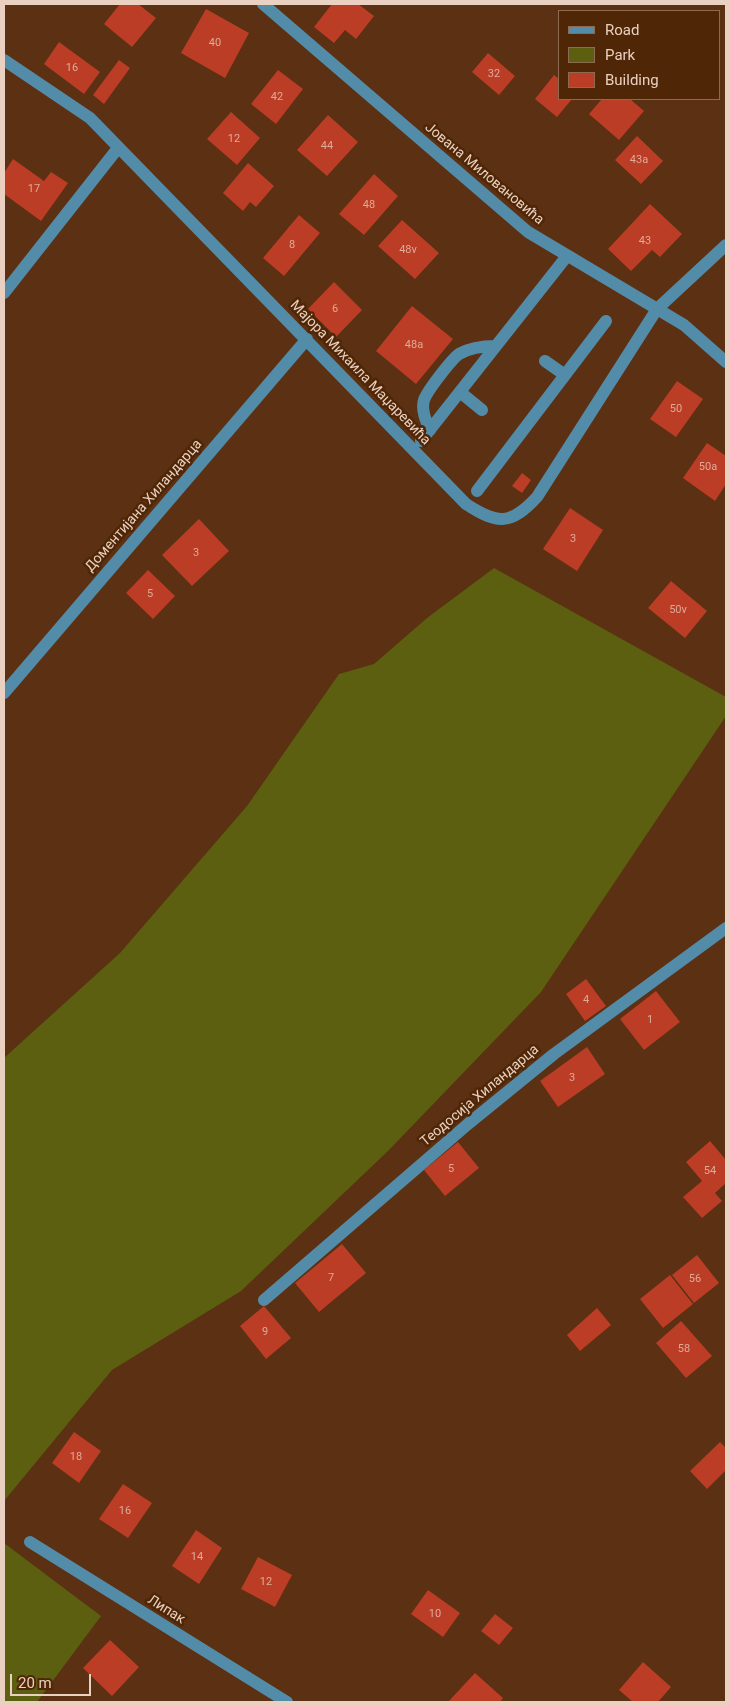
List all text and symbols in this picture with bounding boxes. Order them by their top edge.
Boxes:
legend [558,10,720,100]
text: Road [605,21,639,39]
house number: 40 [209,36,221,50]
text: Park [605,46,635,64]
house number: 16 [66,61,78,75]
house number: 32 [488,67,500,81]
text: Building [605,71,659,89]
house number: 42 [271,90,283,104]
street label: Јована Миловановића [421,119,547,229]
house number: 12 [228,132,240,146]
house number: 44 [321,139,333,153]
house number: 43a [630,153,648,167]
house number: 17 [28,182,40,196]
house number: 48 [363,198,375,212]
house number: 43 [639,234,651,248]
house number: 8 [289,238,295,252]
house number: 48v [399,243,417,257]
street label: Мајора Михаила Маџаревића [286,297,434,449]
house number: 6 [332,302,338,316]
house number: 48a [405,338,423,352]
house number: 50 [670,402,682,416]
street label: Доментијана Хиландарца [82,436,206,576]
house number: 50a [699,460,717,474]
house number: 3 [570,532,576,546]
house number: 3 [193,546,199,560]
house number: 5 [147,587,153,601]
house number: 50v [669,603,687,617]
house number: 4 [583,993,589,1007]
house number: 1 [647,1013,653,1027]
street label: Теодосија Хиландарца [417,1042,543,1150]
house number: 3 [569,1071,575,1085]
house number: 5 [448,1162,454,1176]
house number: 54 [704,1164,716,1178]
house number: 7 [328,1271,334,1285]
house number: 56 [689,1272,701,1286]
house number: 9 [262,1325,268,1339]
house number: 58 [678,1342,690,1356]
house number: 18 [70,1450,82,1464]
house number: 16 [119,1504,131,1518]
house number: 14 [191,1550,203,1564]
house number: 12 [260,1575,272,1589]
street label: Липак [144,1592,188,1628]
house number: 10 [429,1607,441,1621]
scale bar [12,1664,94,1696]
text: 20 m [18,1674,52,1692]

